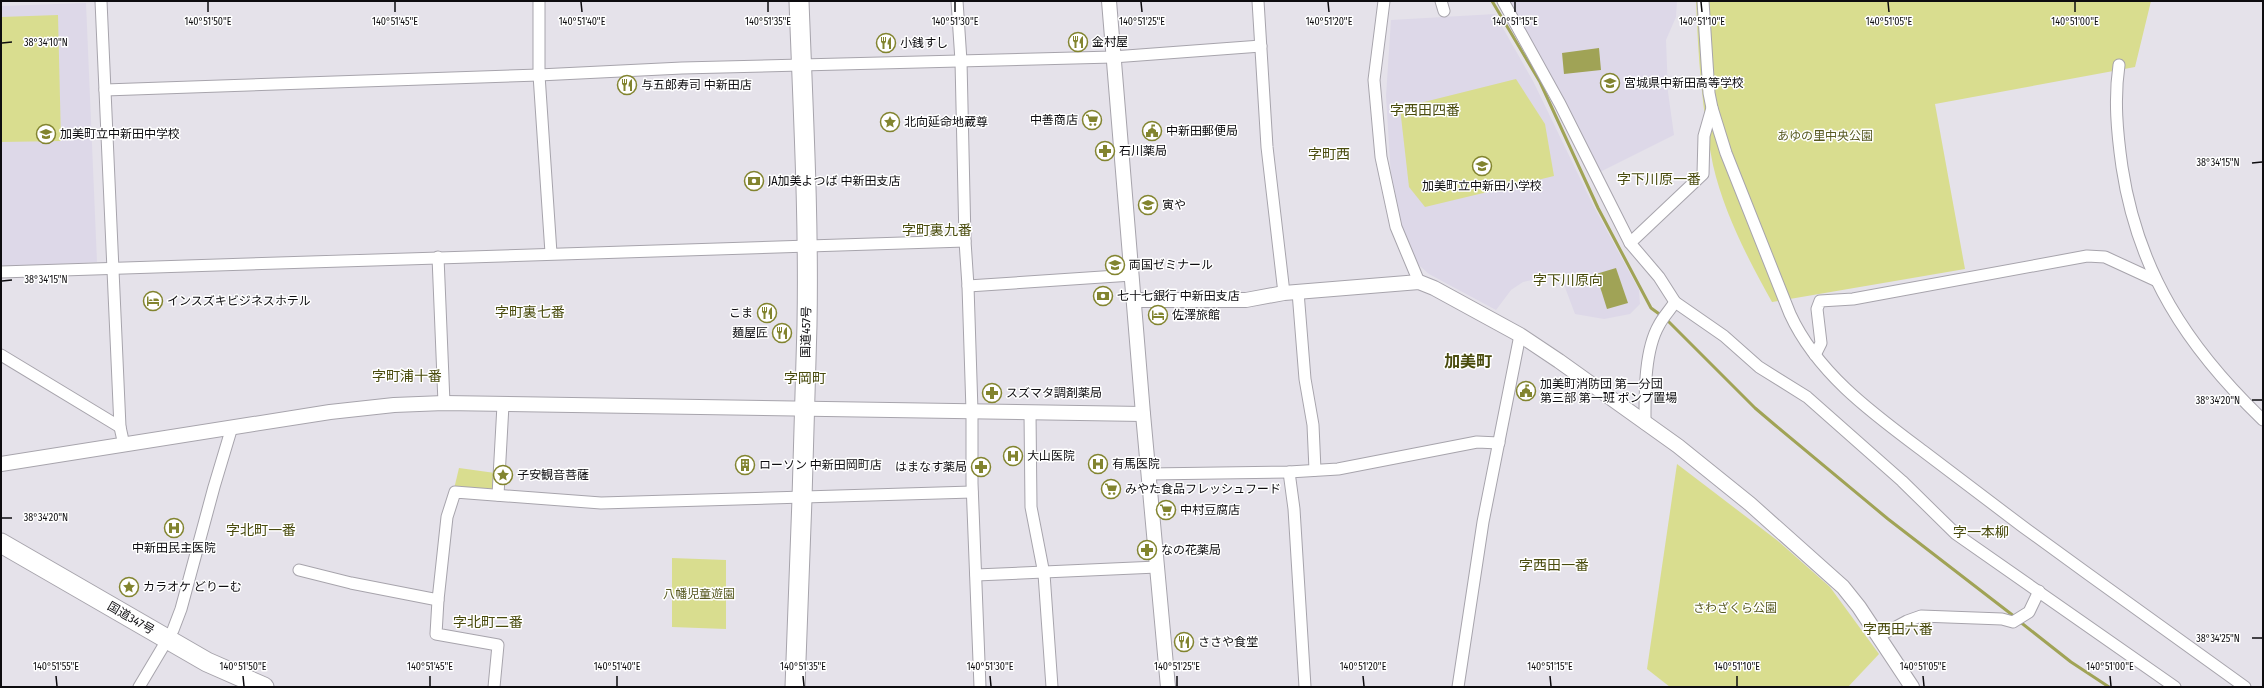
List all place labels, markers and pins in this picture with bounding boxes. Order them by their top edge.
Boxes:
restaurant icon: 金村屋 [1067,31,1089,53]
restaurant icon: 小銭すし [875,32,897,54]
place label: 金村屋 [1092,35,1128,49]
place label: 小銭すし [900,36,948,50]
school or university icon: 宮城県中新田高等学校 [1599,72,1621,94]
restaurant icon: 与五郎寿司 中新田店 [616,74,638,96]
place label: 宮城県中新田高等学校 [1624,76,1744,90]
place label: 与五郎寿司 中新田店 [641,78,752,92]
supermarket icon: 中善商店 [1081,109,1103,131]
place icon: 北向延命地蔵尊 [879,111,901,133]
place label: 中善商店 [1030,113,1078,127]
place label: 北向延命地蔵尊 [904,115,988,129]
public building icon: 中新田郵便局 [1141,120,1163,142]
school or university icon: 加美町立中新田中学校 [35,123,57,145]
place label: 中新田郵便局 [1166,124,1238,138]
place label: 加美町立中新田中学校 [60,127,180,141]
pharmacy icon: 石川薬局 [1094,140,1116,162]
place label: 石川薬局 [1119,144,1167,158]
school or university icon: 加美町立中新田小学校 [1471,155,1493,177]
bank icon: JA加美よつば 中新田支店 [743,170,765,192]
place label: JA加美よつば 中新田支店 [768,174,900,188]
place label: 加美町立中新田小学校 [1422,179,1542,193]
school or university icon: 寅や [1137,194,1159,216]
place label: 寅や [1162,198,1186,212]
school or university icon: 両国ゼミナール [1104,254,1126,276]
place label: 両国ゼミナール [1129,258,1213,272]
bank icon: 七十七銀行 中新田支店 [1092,285,1114,307]
place label: 七十七銀行 中新田支店 [1117,289,1240,303]
hotel icon: インスズキビジネスホテル [142,290,164,312]
place label: インスズキビジネスホテル [167,294,311,308]
restaurant icon: こま [756,302,778,324]
hotel icon: 佐澤旅館 [1147,304,1169,326]
place label: こま [729,306,753,320]
place label: 佐澤旅館 [1172,308,1220,322]
restaurant icon: 麺屋匠 [771,322,793,344]
place label: 麺屋匠 [732,326,768,340]
place label: 加美町消防団 第一分団 第三部 第一班 ポンプ置場 [1540,377,1677,405]
public building icon: 加美町消防団 第一分団 第三部 第一班 ポンプ置場 [1515,380,1537,402]
pharmacy icon: スズマタ調剤薬局 [981,382,1003,404]
place label: スズマタ調剤薬局 [1006,386,1102,400]
hospital icon: 大山医院 [1002,445,1024,467]
place label: 大山医院 [1027,449,1075,463]
hospital icon: 有馬医院 [1087,453,1109,475]
building icon: ローソン 中新田岡町店 [734,454,756,476]
pharmacy icon: はまなす薬局 [970,456,992,478]
place label: 有馬医院 [1112,457,1160,471]
place label: ローソン 中新田岡町店 [759,458,882,472]
place label: はまなす薬局 [895,460,967,474]
place icon: 子安観音菩薩 [492,464,514,486]
place label: 子安観音菩薩 [517,468,589,482]
supermarket icon: みやた食品フレッシュフード [1100,478,1122,500]
place label: みやた食品フレッシュフード [1125,482,1281,496]
supermarket icon: 中村豆腐店 [1155,499,1177,521]
place label: 中村豆腐店 [1180,503,1240,517]
hospital icon: 中新田民主医院 [163,517,185,539]
pharmacy icon: なの花薬局 [1136,539,1158,561]
place label: 中新田民主医院 [132,541,216,555]
place label: なの花薬局 [1161,543,1221,557]
place icon: カラオケ どりーむ [118,576,140,598]
place label: カラオケ どりーむ [143,580,242,594]
restaurant icon: ささや食堂 [1173,631,1195,653]
place label: ささや食堂 [1198,635,1258,649]

